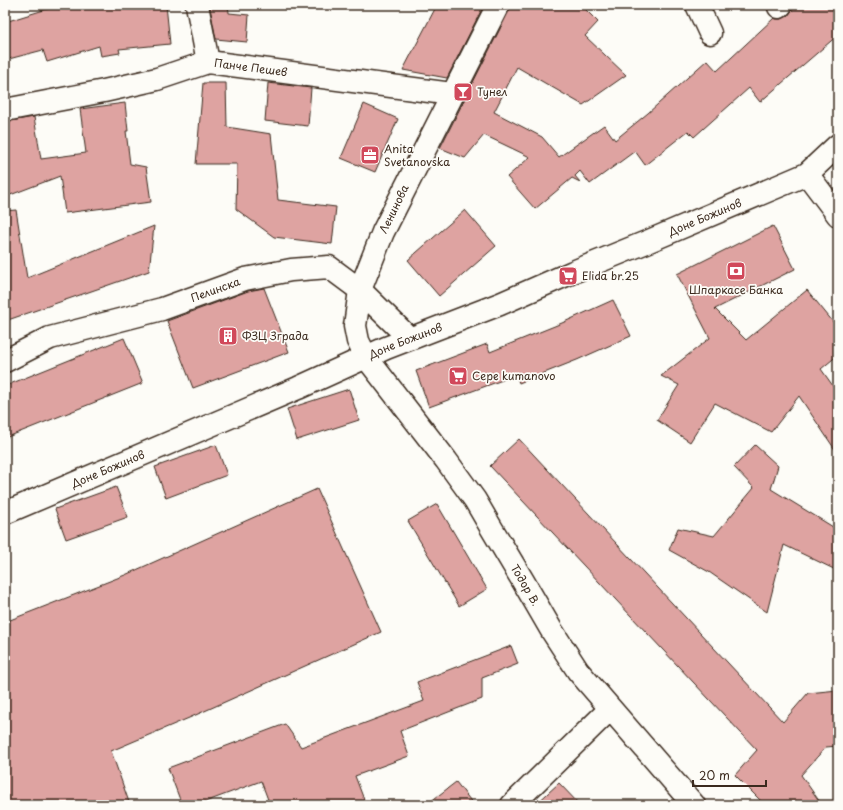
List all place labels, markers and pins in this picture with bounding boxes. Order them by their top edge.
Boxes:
bar icon: Тунел [452,81,474,103]
place label: Тунел [477,83,508,100]
place label: Anita Svetanovska [384,140,450,170]
office icon: Anita Svetanovska [359,144,381,166]
bank icon: Шпаркасе Банка [725,260,747,282]
supermarket icon: Elida br.25 [557,265,579,287]
place label: Elida br.25 [582,267,639,284]
place label: Шпаркасе Банка [689,281,783,298]
building icon: ФЗЦ Зграда [217,325,239,347]
place label: ФЗЦ Зграда [242,327,309,344]
supermarket icon: Cepe kumanovo [447,365,469,387]
place label: Cepe kumanovo [472,367,555,384]

